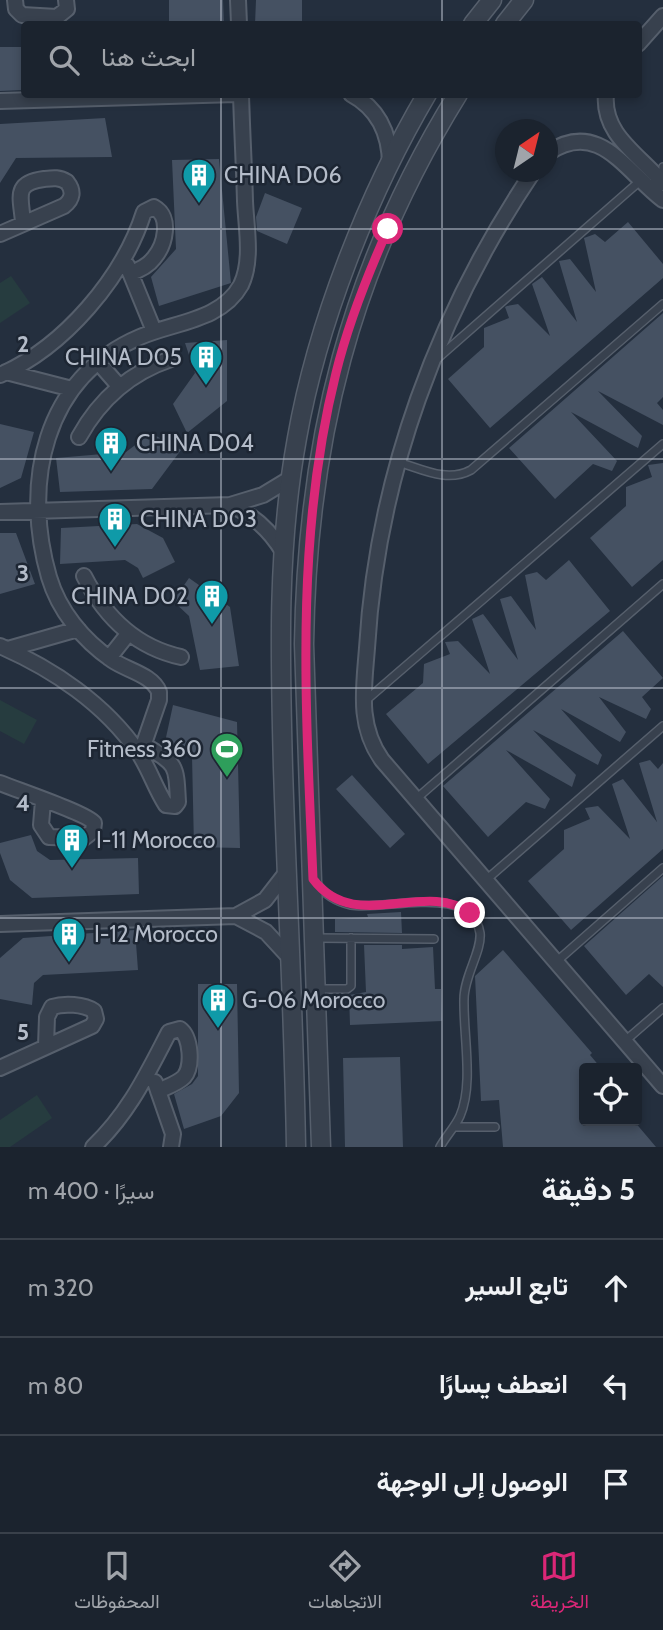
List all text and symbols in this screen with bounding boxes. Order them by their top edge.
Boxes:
search box [21,21,642,98]
icon: search [45,41,83,79]
text: ابحث هنا [101,41,196,73]
north arrow [495,119,558,182]
building icon: CHINA D06 [180,156,218,205]
place label: CHINA D06 [224,161,342,189]
route start [372,213,403,244]
text: 2 [17,330,29,358]
building icon: CHINA D05 [187,338,225,387]
place label: CHINA D05 [65,343,182,371]
building icon: CHINA D04 [92,424,130,473]
place label: CHINA D04 [136,429,254,457]
building icon: CHINA D03 [96,500,134,549]
place label: CHINA D03 [140,505,257,533]
text: 3 [17,559,29,587]
building icon: CHINA D02 [193,577,231,626]
place label: CHINA D02 [71,582,188,610]
sports icon: Fitness 360 [208,730,246,779]
place label: Fitness 360 [87,735,202,763]
text: 4 [16,789,30,817]
building icon: I-11 Morocco [53,821,91,870]
place label: I-11 Morocco [96,826,215,854]
route end [454,897,485,928]
building icon: I-12 Morocco [50,915,88,964]
place label: I-12 Morocco [94,920,218,948]
building icon: G-06 Morocco [199,981,237,1030]
place label: G-06 Morocco [242,986,385,1014]
text: 5 [17,1018,29,1046]
map controls [579,1063,642,1126]
button: locate [579,1063,642,1126]
text: 5 دقيقة [541,1171,635,1208]
text: سيرًا · 400 m [28,1177,155,1205]
icon: ahead [597,1269,635,1307]
text: تابع السير [465,1270,568,1302]
text: 320 m [28,1274,94,1302]
icon: left [597,1367,635,1405]
text: انعطف يسارًا [439,1368,568,1400]
text: 80 m [28,1372,83,1400]
icon: arrive [597,1465,635,1503]
text: الوصول إلى الوجهة [377,1466,568,1498]
tab: المحفوظات [74,1547,160,1618]
tab: الاتجاهات [308,1547,382,1618]
tab: الخريطة [530,1547,589,1618]

